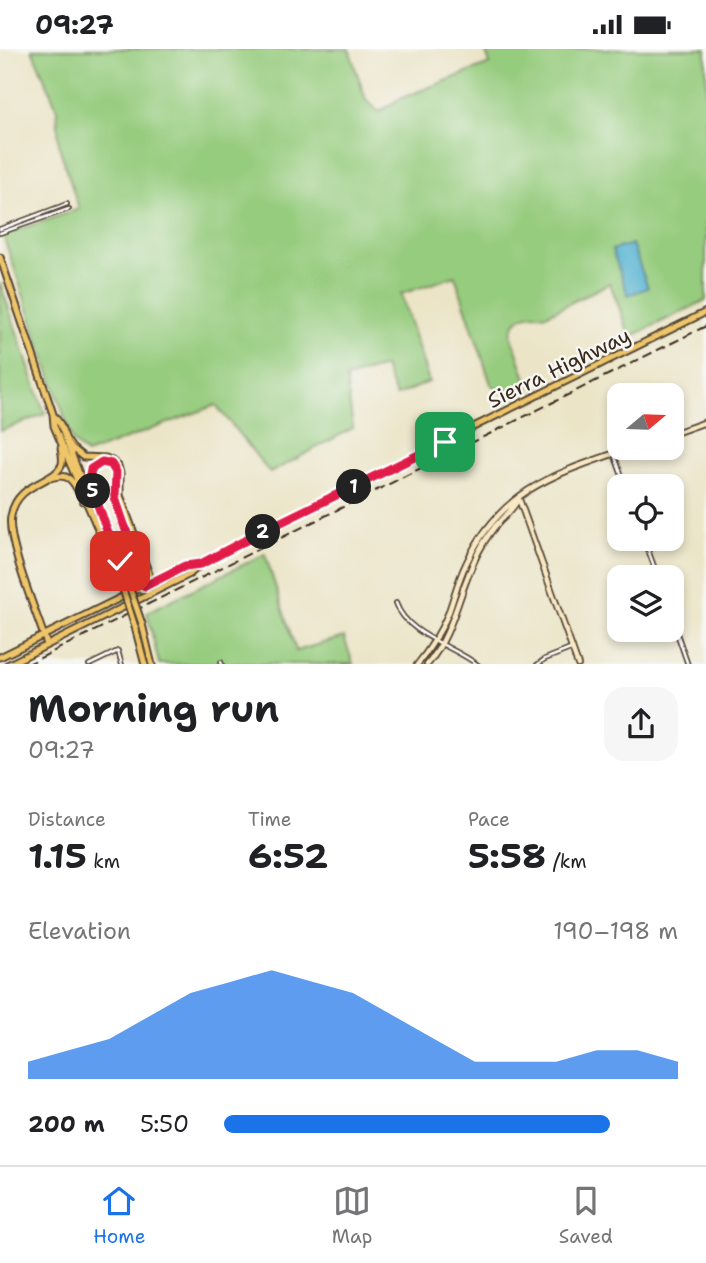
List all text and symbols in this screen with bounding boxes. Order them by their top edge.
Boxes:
text: 09:27 [35,7,114,42]
street label: Sierra Highway [483,321,635,415]
north arrow [607,383,684,460]
map controls [607,383,684,642]
pin [415,412,475,472]
icon: arrive [426,423,464,461]
pin: 1 [336,469,372,505]
pin: 5 [76,473,110,509]
text: 1 [349,474,358,499]
button: locate [607,474,684,551]
text: 5 [87,478,98,503]
pin: 2 [246,515,280,549]
text: 2 [256,519,269,544]
pin [90,531,150,591]
icon: check [101,542,139,580]
button: layers [607,565,684,642]
text: Morning run [28,683,279,734]
button: share [604,687,678,761]
text: 09:27 [28,735,95,765]
text: Distance [28,807,106,832]
text: Time [248,807,292,832]
text: Pace [468,807,510,832]
text: 1.15 [28,832,87,879]
text: 6:52 [248,832,328,879]
text: 5:58 [468,832,546,879]
text: km [87,849,120,874]
text: /km [546,849,587,874]
text: Elevation [28,916,131,946]
text: 190–198 m [553,916,678,946]
text: 200 m [28,1109,105,1139]
text: 5:50 [140,1109,189,1139]
tab: Home [93,1182,145,1249]
tab: Map [332,1182,372,1249]
tab: Saved [559,1182,613,1249]

